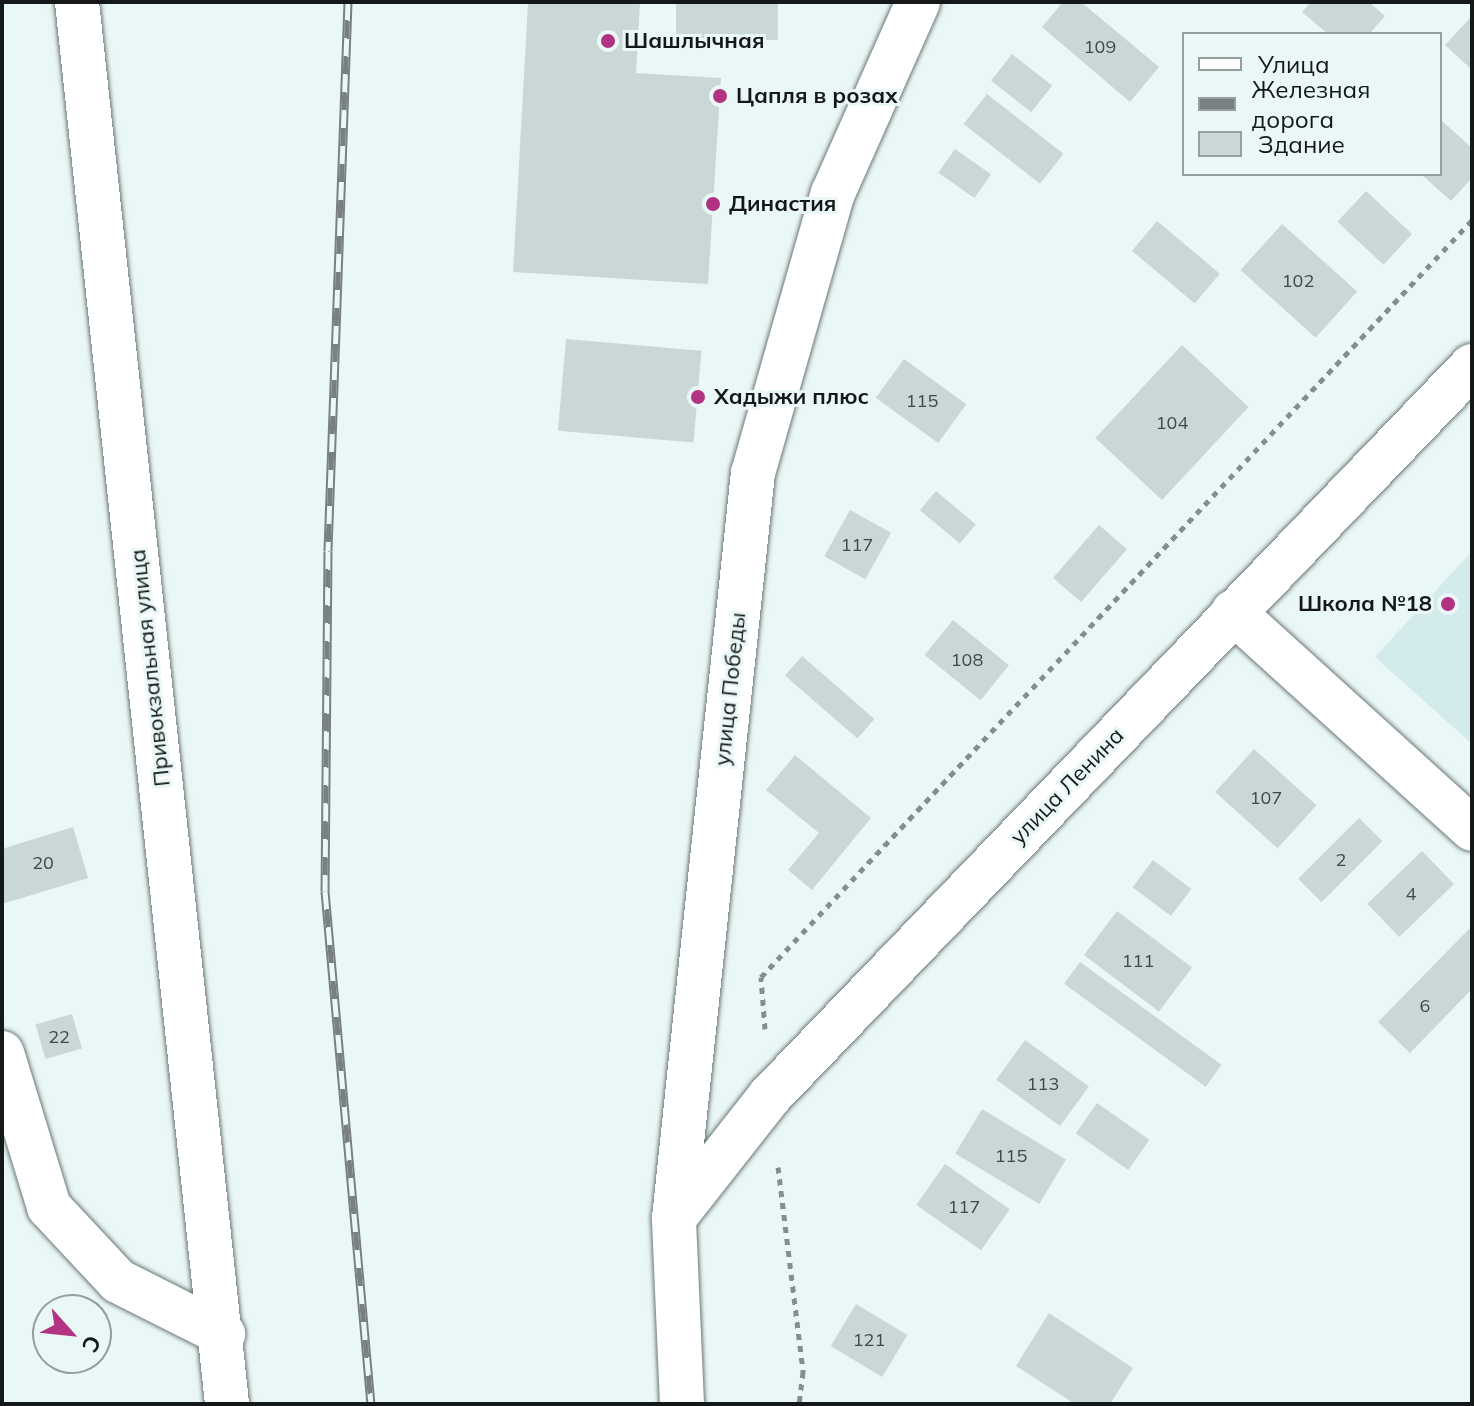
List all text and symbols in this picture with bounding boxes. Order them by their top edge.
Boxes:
place label: Шашлычная [624,28,764,54]
marker: Шашлычная [599,32,617,50]
legend [1182,32,1442,176]
house number: 109 [1084,36,1116,58]
text: Улица [1258,49,1330,79]
text: Железная дорога [1252,74,1370,134]
place label: Цапля в розах [736,83,898,109]
marker: Цапля в розах [711,87,729,105]
text: Здание [1258,129,1345,159]
place label: Династия [729,191,836,217]
marker: Династия [704,195,722,213]
house number: 102 [1282,270,1314,292]
place label: Хадыжи плюс [714,384,869,410]
marker: Хадыжи плюс [689,388,707,406]
house number: 115 [906,390,938,412]
house number: 104 [1156,412,1188,434]
house number: 117 [841,534,873,556]
street label: Привокзальная улица [124,548,176,788]
place label: Школа №18 [1298,591,1432,617]
marker: Школа №18 [1439,595,1457,613]
street label: улица Победы [709,611,751,767]
house number: 108 [951,649,983,671]
street label: улица Ленина [1005,722,1129,850]
house number: 107 [1250,787,1282,809]
house number: 2 [1336,849,1346,871]
house number: 20 [32,852,54,874]
house number: 4 [1406,883,1416,905]
house number: 111 [1122,950,1154,972]
house number: 6 [1420,995,1430,1017]
house number: 22 [48,1026,70,1048]
house number: 113 [1027,1073,1059,1095]
house number: 115 [995,1145,1027,1167]
house number: 117 [948,1196,980,1218]
north arrow [32,1294,112,1374]
house number: 121 [853,1329,885,1351]
text: С [76,1331,108,1357]

